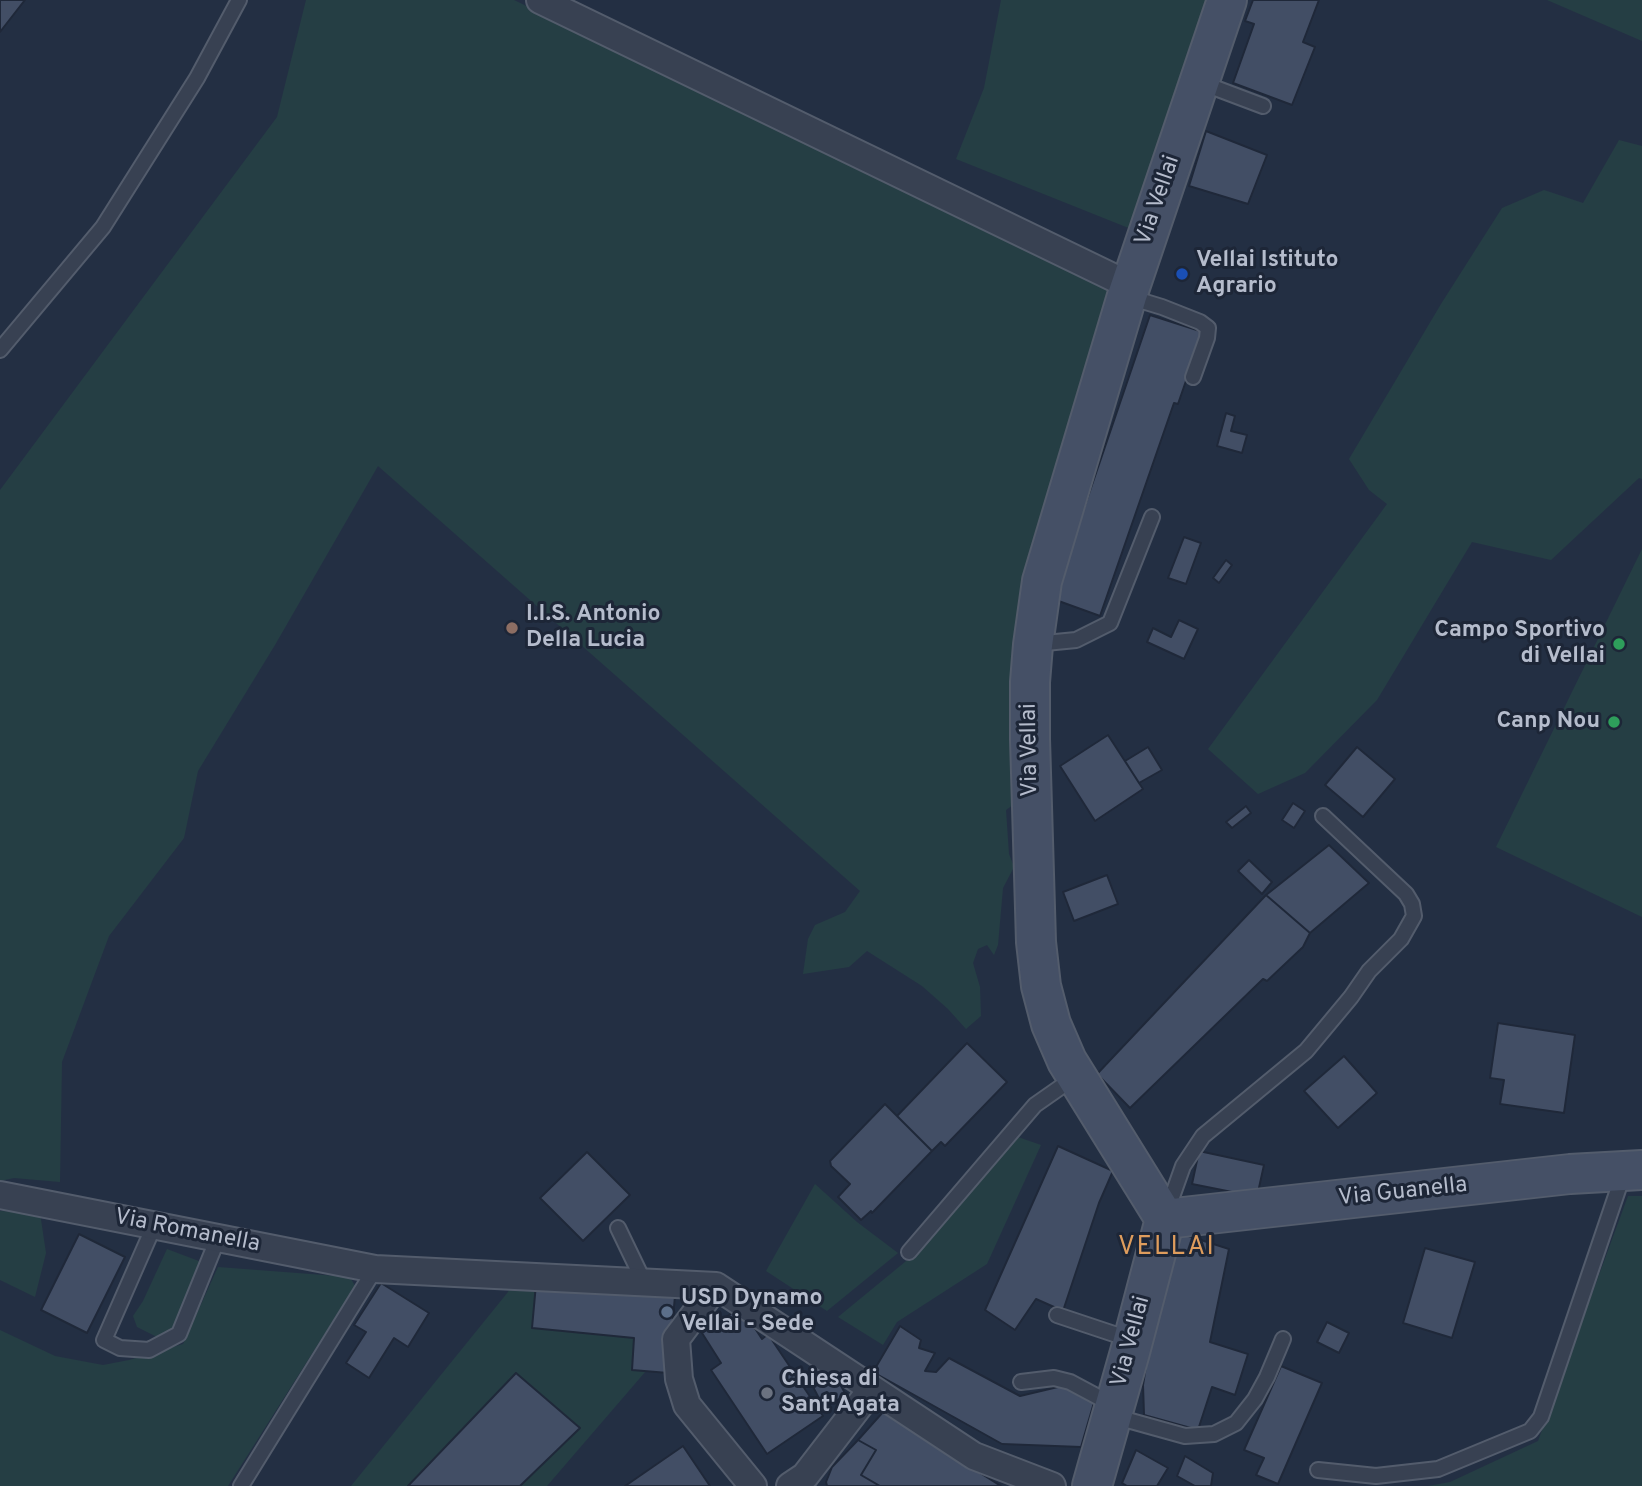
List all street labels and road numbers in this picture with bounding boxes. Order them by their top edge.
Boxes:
street label: Via Vellai [1131,152,1187,250]
street label: Via Vellai [1016,703,1046,797]
street label: Via Guanella [1337,1173,1469,1213]
street label: Via Romanella [112,1204,262,1260]
street label: Via Vellai [1107,1293,1157,1391]

